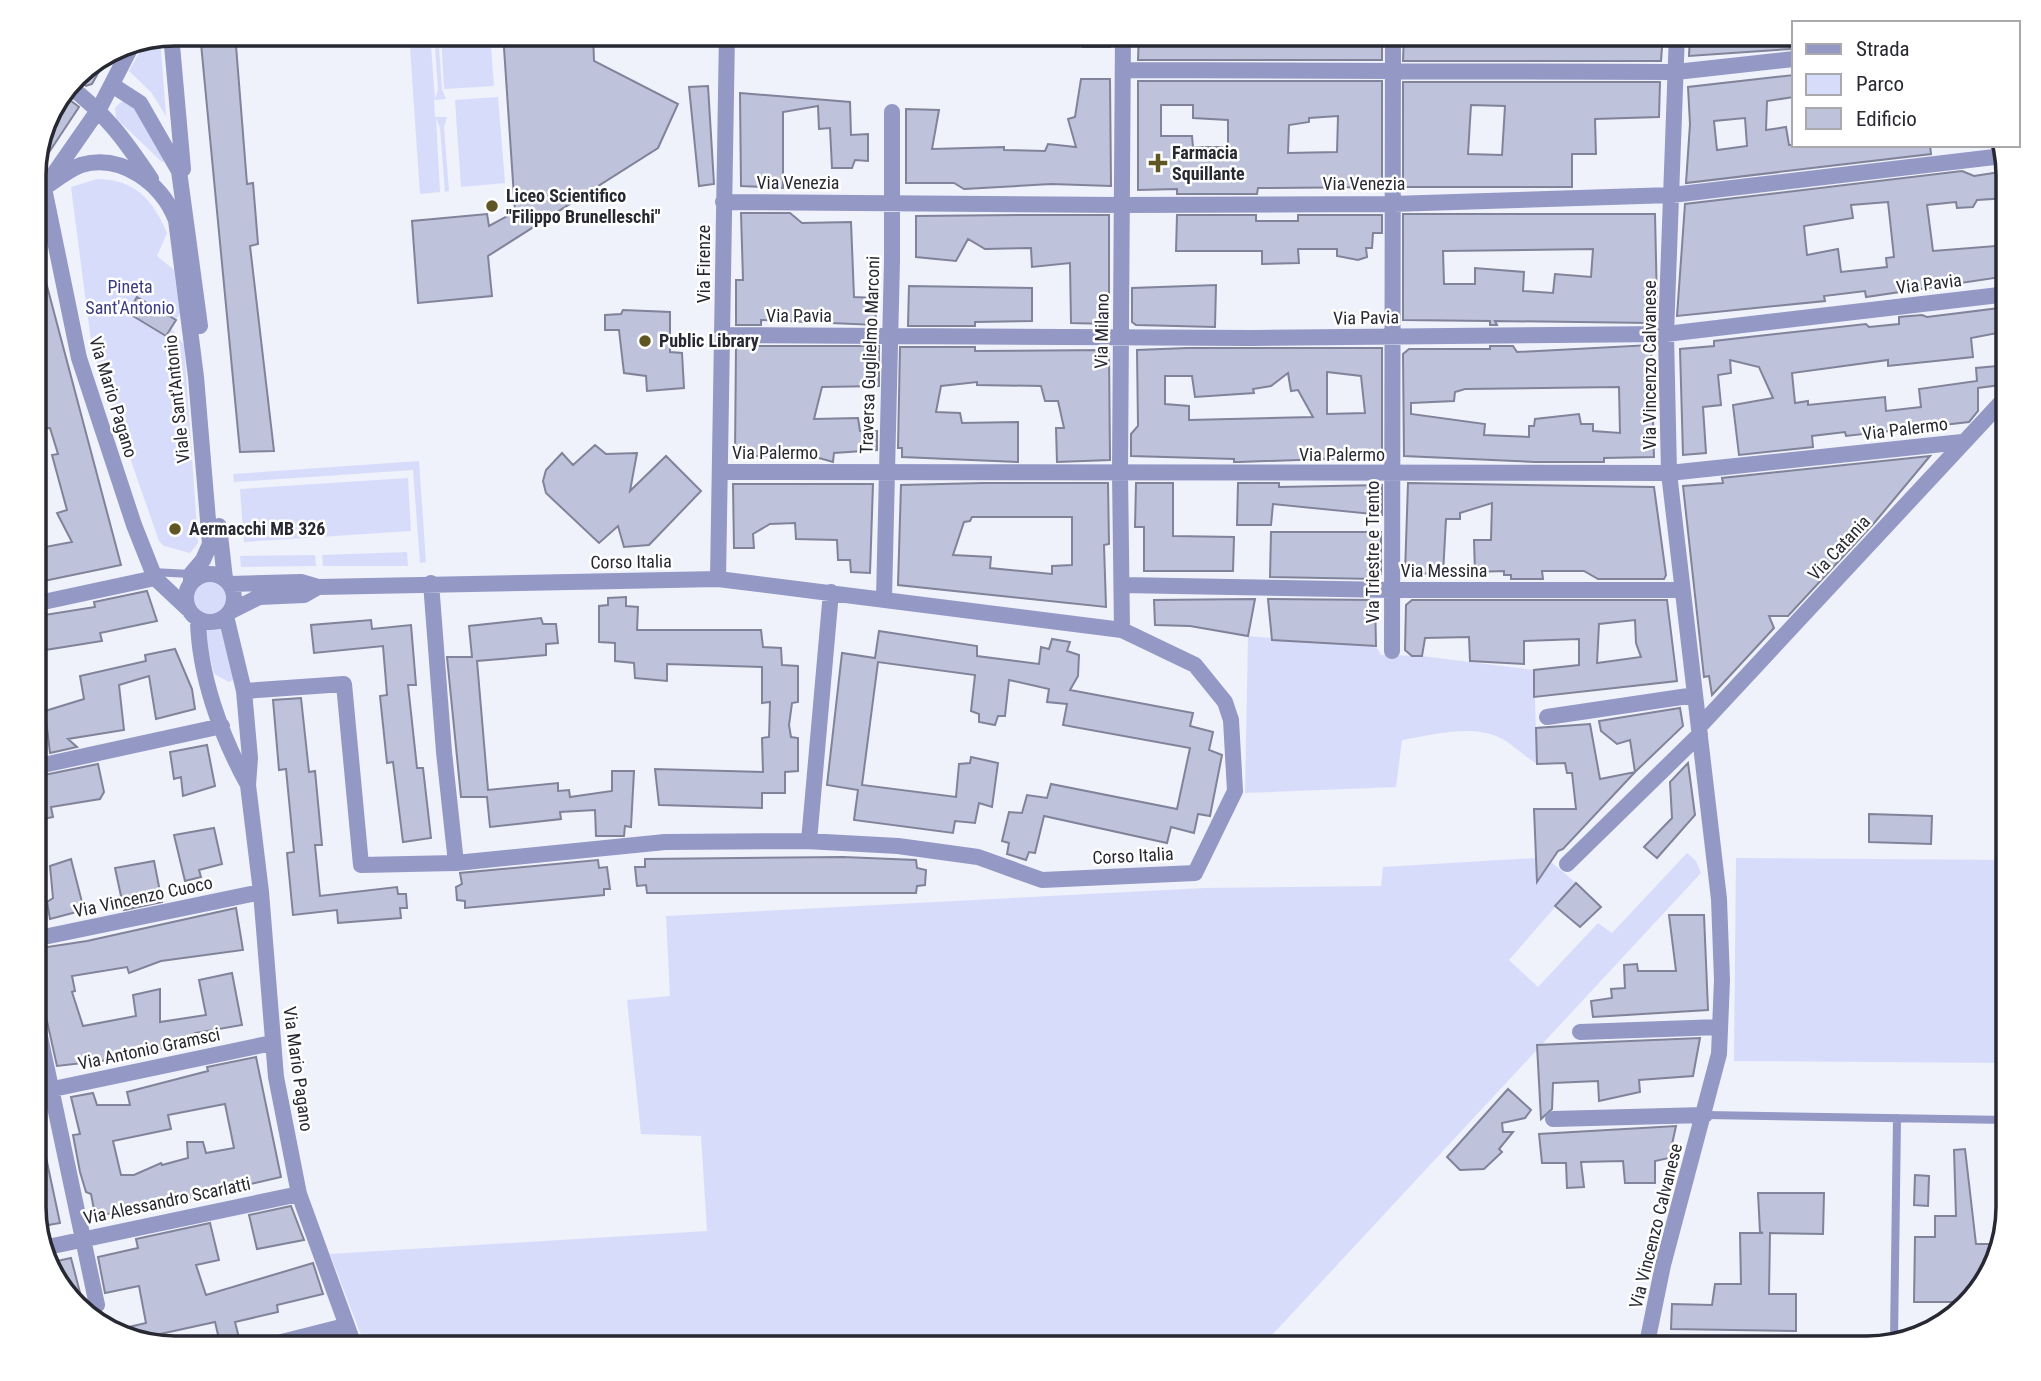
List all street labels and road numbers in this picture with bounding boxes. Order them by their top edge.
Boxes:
street label: Via Venezia [757,172,839,193]
street label: Via Venezia [1323,173,1405,194]
street label: Via Firenze [693,225,714,303]
street label: Traversa Guglielmo Marconi [856,256,883,454]
street label: Via Pavia [1895,269,1963,298]
street label: Via Vincenzo Calvanese [1639,280,1660,450]
street label: Via Milano [1090,293,1113,369]
street label: Via Pavia [766,305,832,326]
street label: Via Pavia [1333,306,1399,329]
street label: Via Mario Pagano [85,334,142,460]
street label: Viale Sant'Antonio [159,334,194,464]
street label: Via Palermo [1861,413,1949,444]
street label: Via Palermo [732,442,818,463]
street label: Via Palermo [1299,444,1385,465]
street label: Via Triestre e Trento [1362,481,1383,623]
street label: Via Catania [1803,511,1874,585]
street label: Corso Italia [590,550,672,573]
street label: Via Messina [1401,560,1487,581]
street label: Corso Italia [1092,843,1174,868]
street label: Via Vincenzo Cuoco [71,872,214,922]
street label: Via Mario Pagano [279,1005,318,1133]
street label: Via Antonio Gramsci [76,1023,222,1074]
street label: Via Vincenzo Calvanese [1625,1141,1686,1311]
street label: Via Alessandro Scarlatti [81,1173,252,1228]

